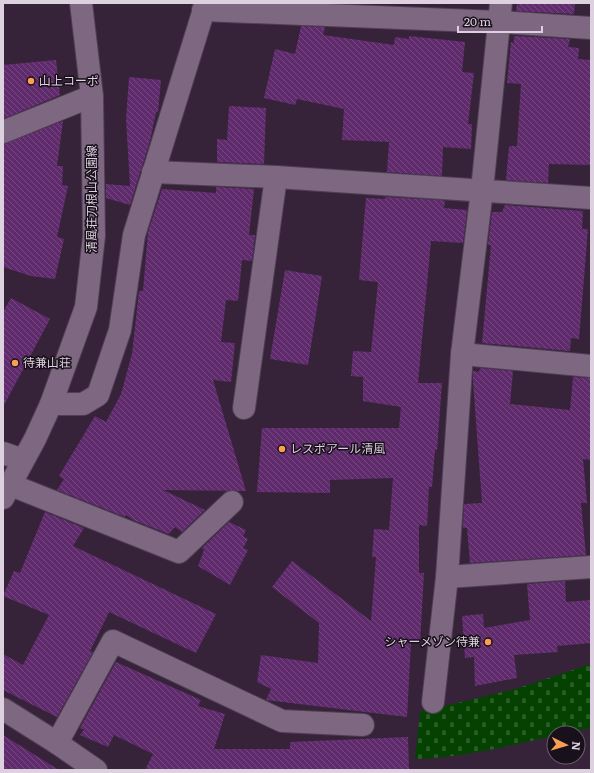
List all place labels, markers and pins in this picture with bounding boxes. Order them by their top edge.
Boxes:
place label: 山上コーポ [39,71,99,89]
marker: 山上コーポ [26,76,36,86]
place label: 待兼山荘 [23,353,71,371]
marker: 待兼山荘 [10,358,20,368]
place label: レスポアール清風 [290,439,385,457]
marker: レスポアール清風 [277,444,287,454]
place label: シャーメゾン待兼 [384,632,480,650]
marker: シャーメゾン待兼 [483,637,493,647]

